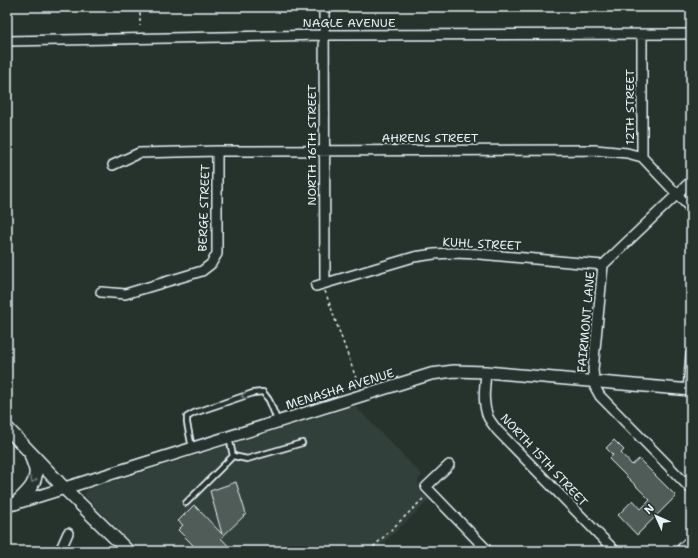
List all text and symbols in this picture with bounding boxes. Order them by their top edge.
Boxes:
street label: NAGLE AVENUE [303,15,395,31]
street label: 12TH STREET [622,68,638,145]
street label: NORTH 16TH STREET [304,84,320,206]
street label: AHRENS STREET [382,130,479,146]
street label: BERGE STREET [194,163,214,252]
street label: KUHL STREET [442,234,522,254]
street label: FAIRMONT LANE [574,271,598,373]
street label: MENASHA AVENUE [284,365,396,413]
one-way arrow [240,392,247,400]
street label: NORTH 15TH STREET [497,410,592,510]
one-way arrow [29,477,38,484]
north arrow [636,496,676,536]
text: N [641,501,658,518]

